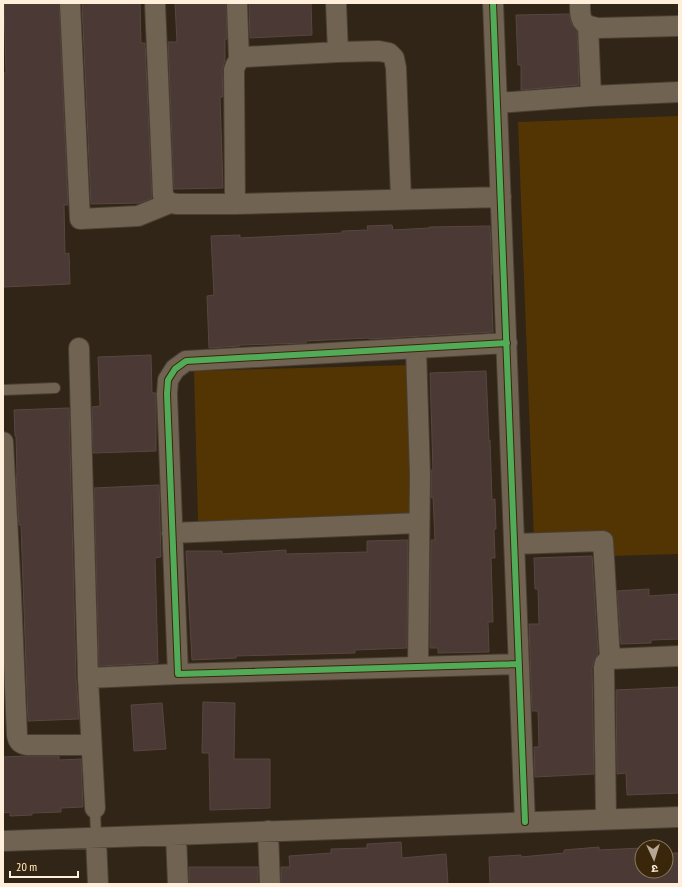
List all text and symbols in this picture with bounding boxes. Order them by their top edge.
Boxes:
north arrow [634,839,674,879]
scale bar [10,853,78,879]
text: 20 m [16,859,37,874]
text: उ [650,862,658,876]

